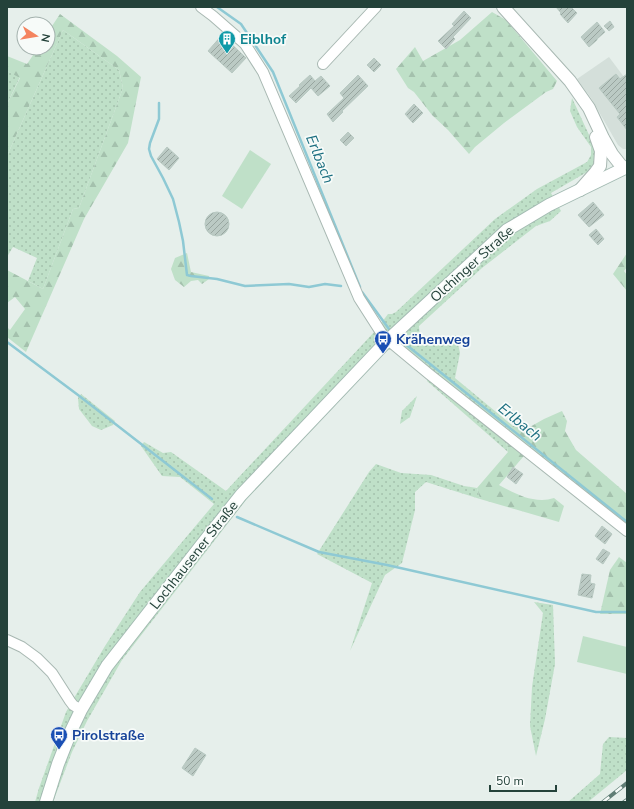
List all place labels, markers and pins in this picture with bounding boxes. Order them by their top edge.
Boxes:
building icon: Eiblhof [217,29,237,54]
place label: Eiblhof [240,30,287,49]
bus stop icon: Krähenweg [373,329,393,354]
place label: Krähenweg [396,330,470,349]
bus stop icon: Pirolstraße [49,725,69,750]
place label: Pirolstraße [72,726,145,745]

